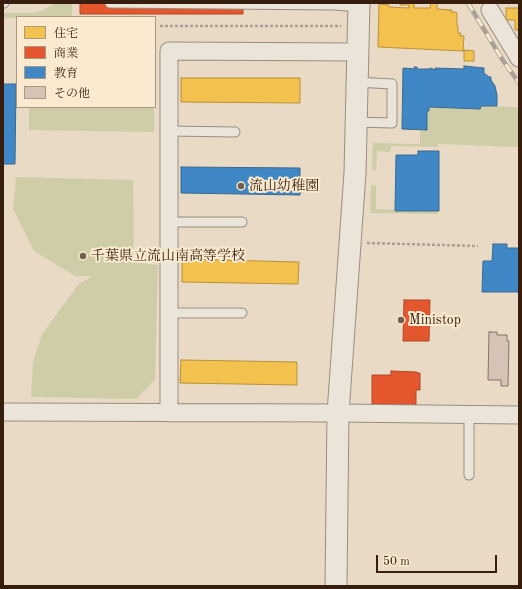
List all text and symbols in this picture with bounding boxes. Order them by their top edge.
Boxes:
legend [16,16,156,108]
text: 住宅 [54,28,78,40]
text: 商業 [54,48,78,60]
text: 教育 [54,68,78,80]
text: その他 [54,88,90,100]
place label: 流山幼稚園 [249,178,319,194]
marker: 流山幼稚園 [236,181,246,191]
place label: 千葉県立流山南高等学校 [91,248,245,264]
marker: 千葉県立流山南高等学校 [78,251,88,261]
place label: Ministop [409,312,461,328]
marker: Ministop [396,315,406,325]
scale bar [378,547,499,573]
text: 50 m [383,556,410,568]

